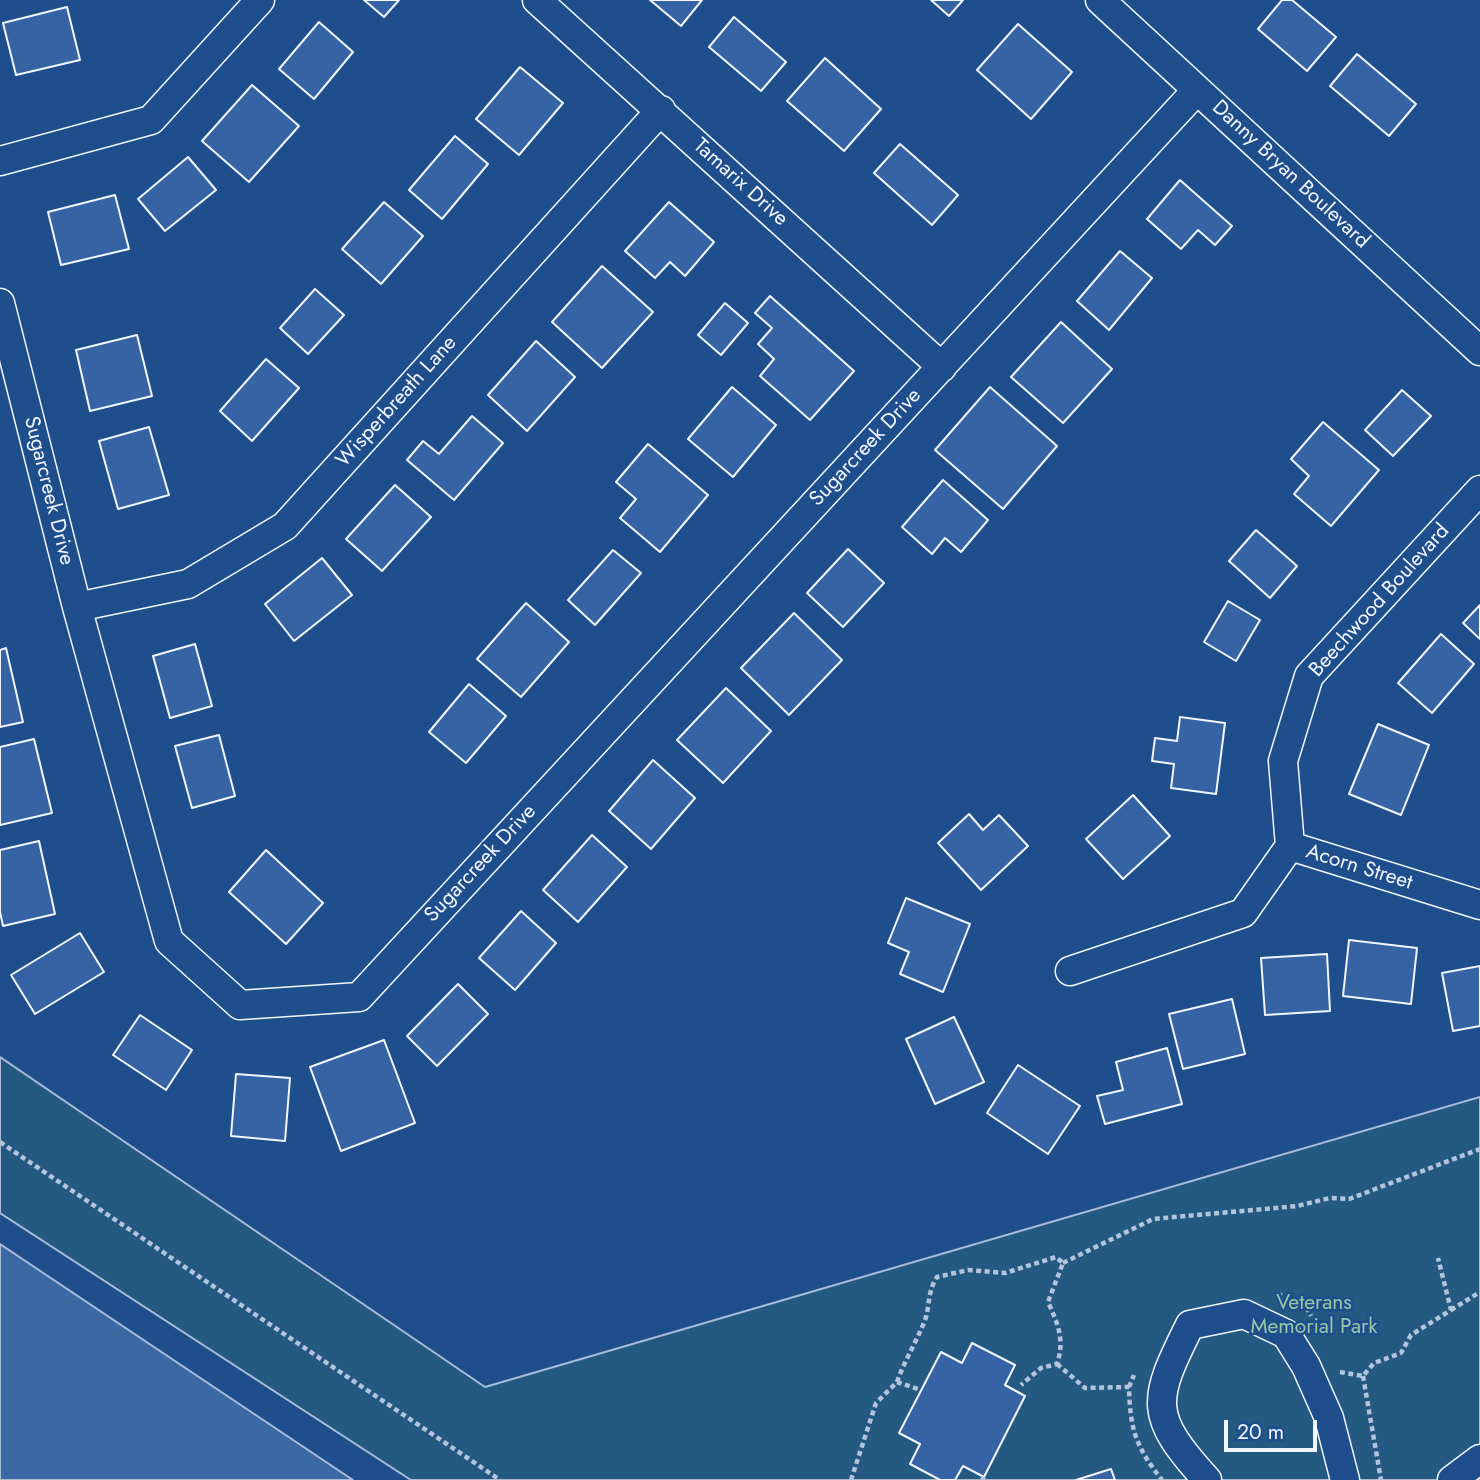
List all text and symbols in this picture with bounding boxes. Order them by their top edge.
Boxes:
street label: Danny Bryan Boulevard [1206,95,1374,255]
street label: Tamarix Drive [687,134,793,232]
street label: Wisperbreath Lane [331,331,463,473]
street label: Sugarcreek Drive [805,384,927,512]
street label: Sugarcreek Drive [17,414,79,568]
street label: Beechwood Boulevard [1305,519,1455,683]
street label: Sugarcreek Drive [420,800,542,928]
street label: Acorn Street [1303,840,1415,896]
park label: Veterans Memorial Park [1251,1291,1377,1341]
scale bar [1228,1406,1321,1450]
text: 20 m [1237,1417,1284,1447]

